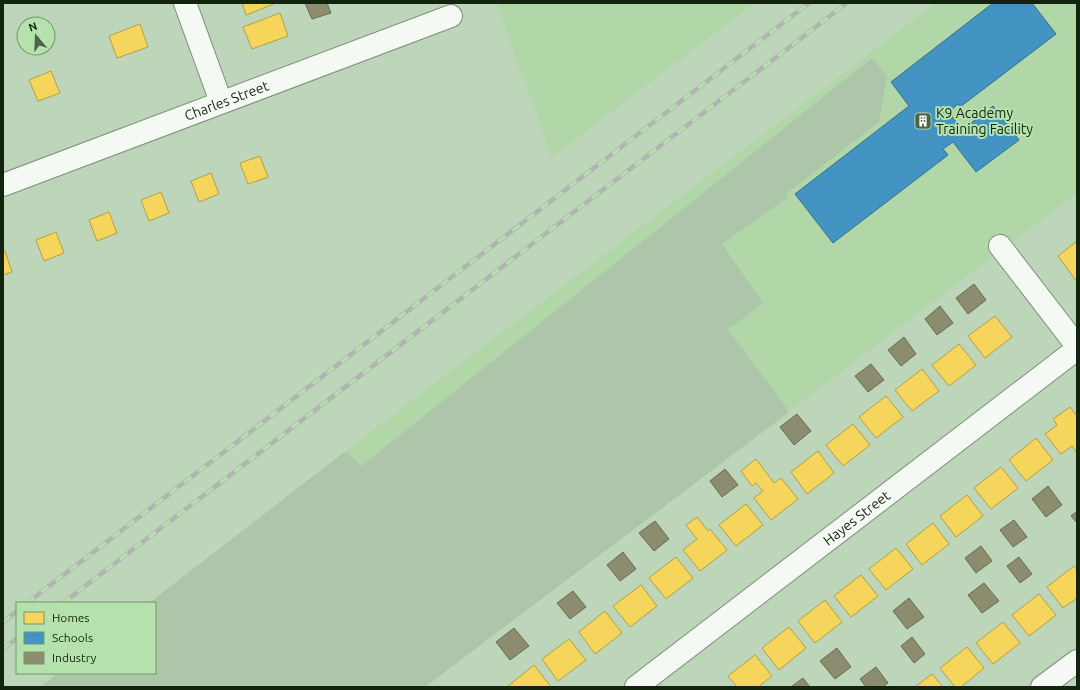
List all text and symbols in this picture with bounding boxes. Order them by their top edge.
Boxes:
north arrow [16,16,56,56]
text: N [27,20,39,34]
street label: Charles Street [182,77,272,124]
place label: K9 Academy Training Facility [936,105,1033,137]
building icon: K9 Academy Training Facility [913,111,933,131]
street label: Hayes Street [820,487,894,549]
legend [16,602,156,674]
text: Homes [52,611,90,624]
text: Schools [52,631,93,644]
text: Industry [52,651,97,664]

